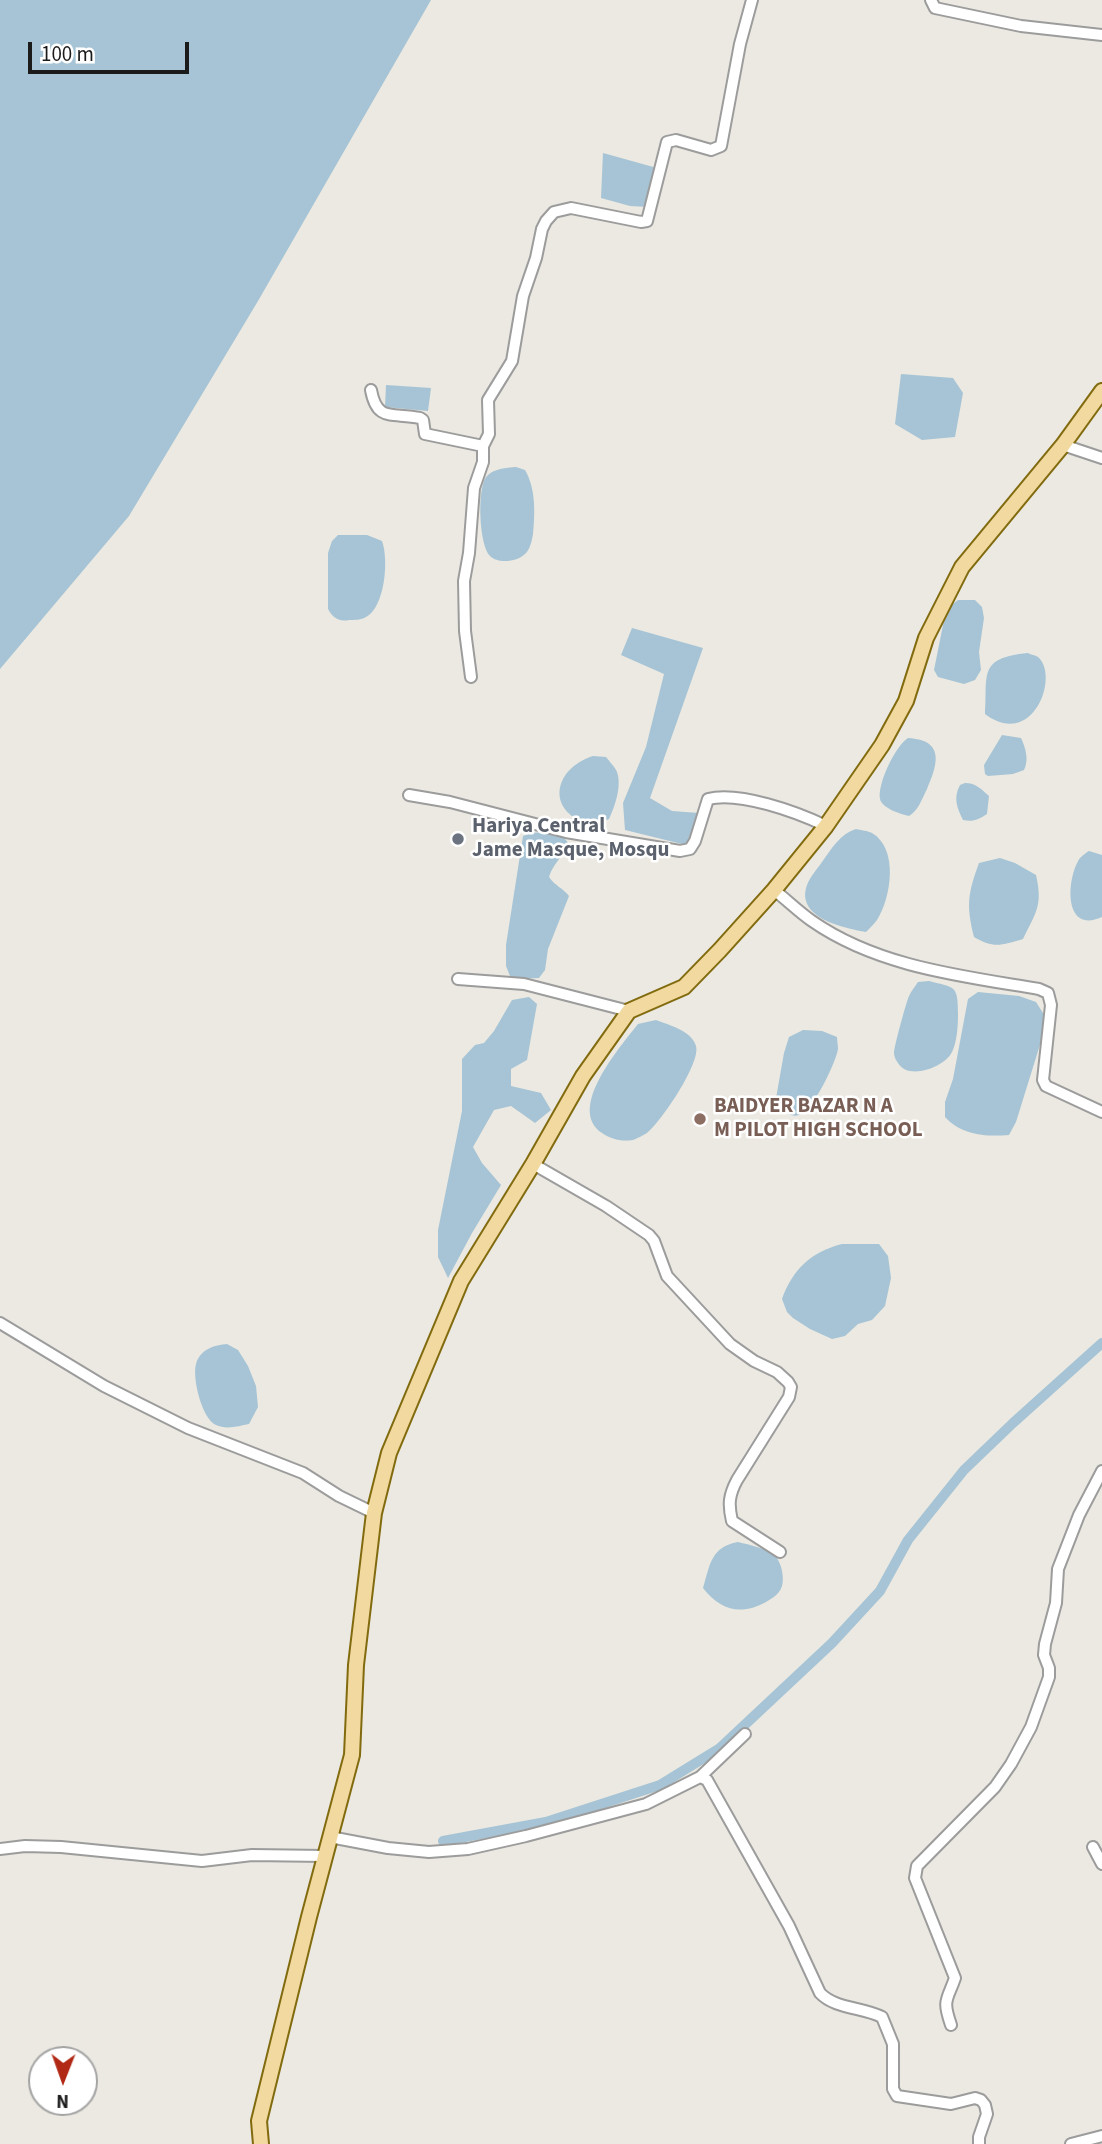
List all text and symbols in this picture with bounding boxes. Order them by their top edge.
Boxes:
scale bar [32,28,192,72]
text: 100 m [41,39,94,69]
place label: Hariya Central Jame Masque, Mosqu [472,814,669,864]
marker: Hariya Central Jame Masque, Mosqu [450,831,466,847]
place label: BAIDYER BAZAR N A M PILOT HIGH SCHOOL [714,1094,923,1144]
marker: BAIDYER BAZAR N A M PILOT HIGH SCHOOL [692,1111,708,1127]
north arrow [28,2046,98,2116]
text: N [56,2087,69,2114]

